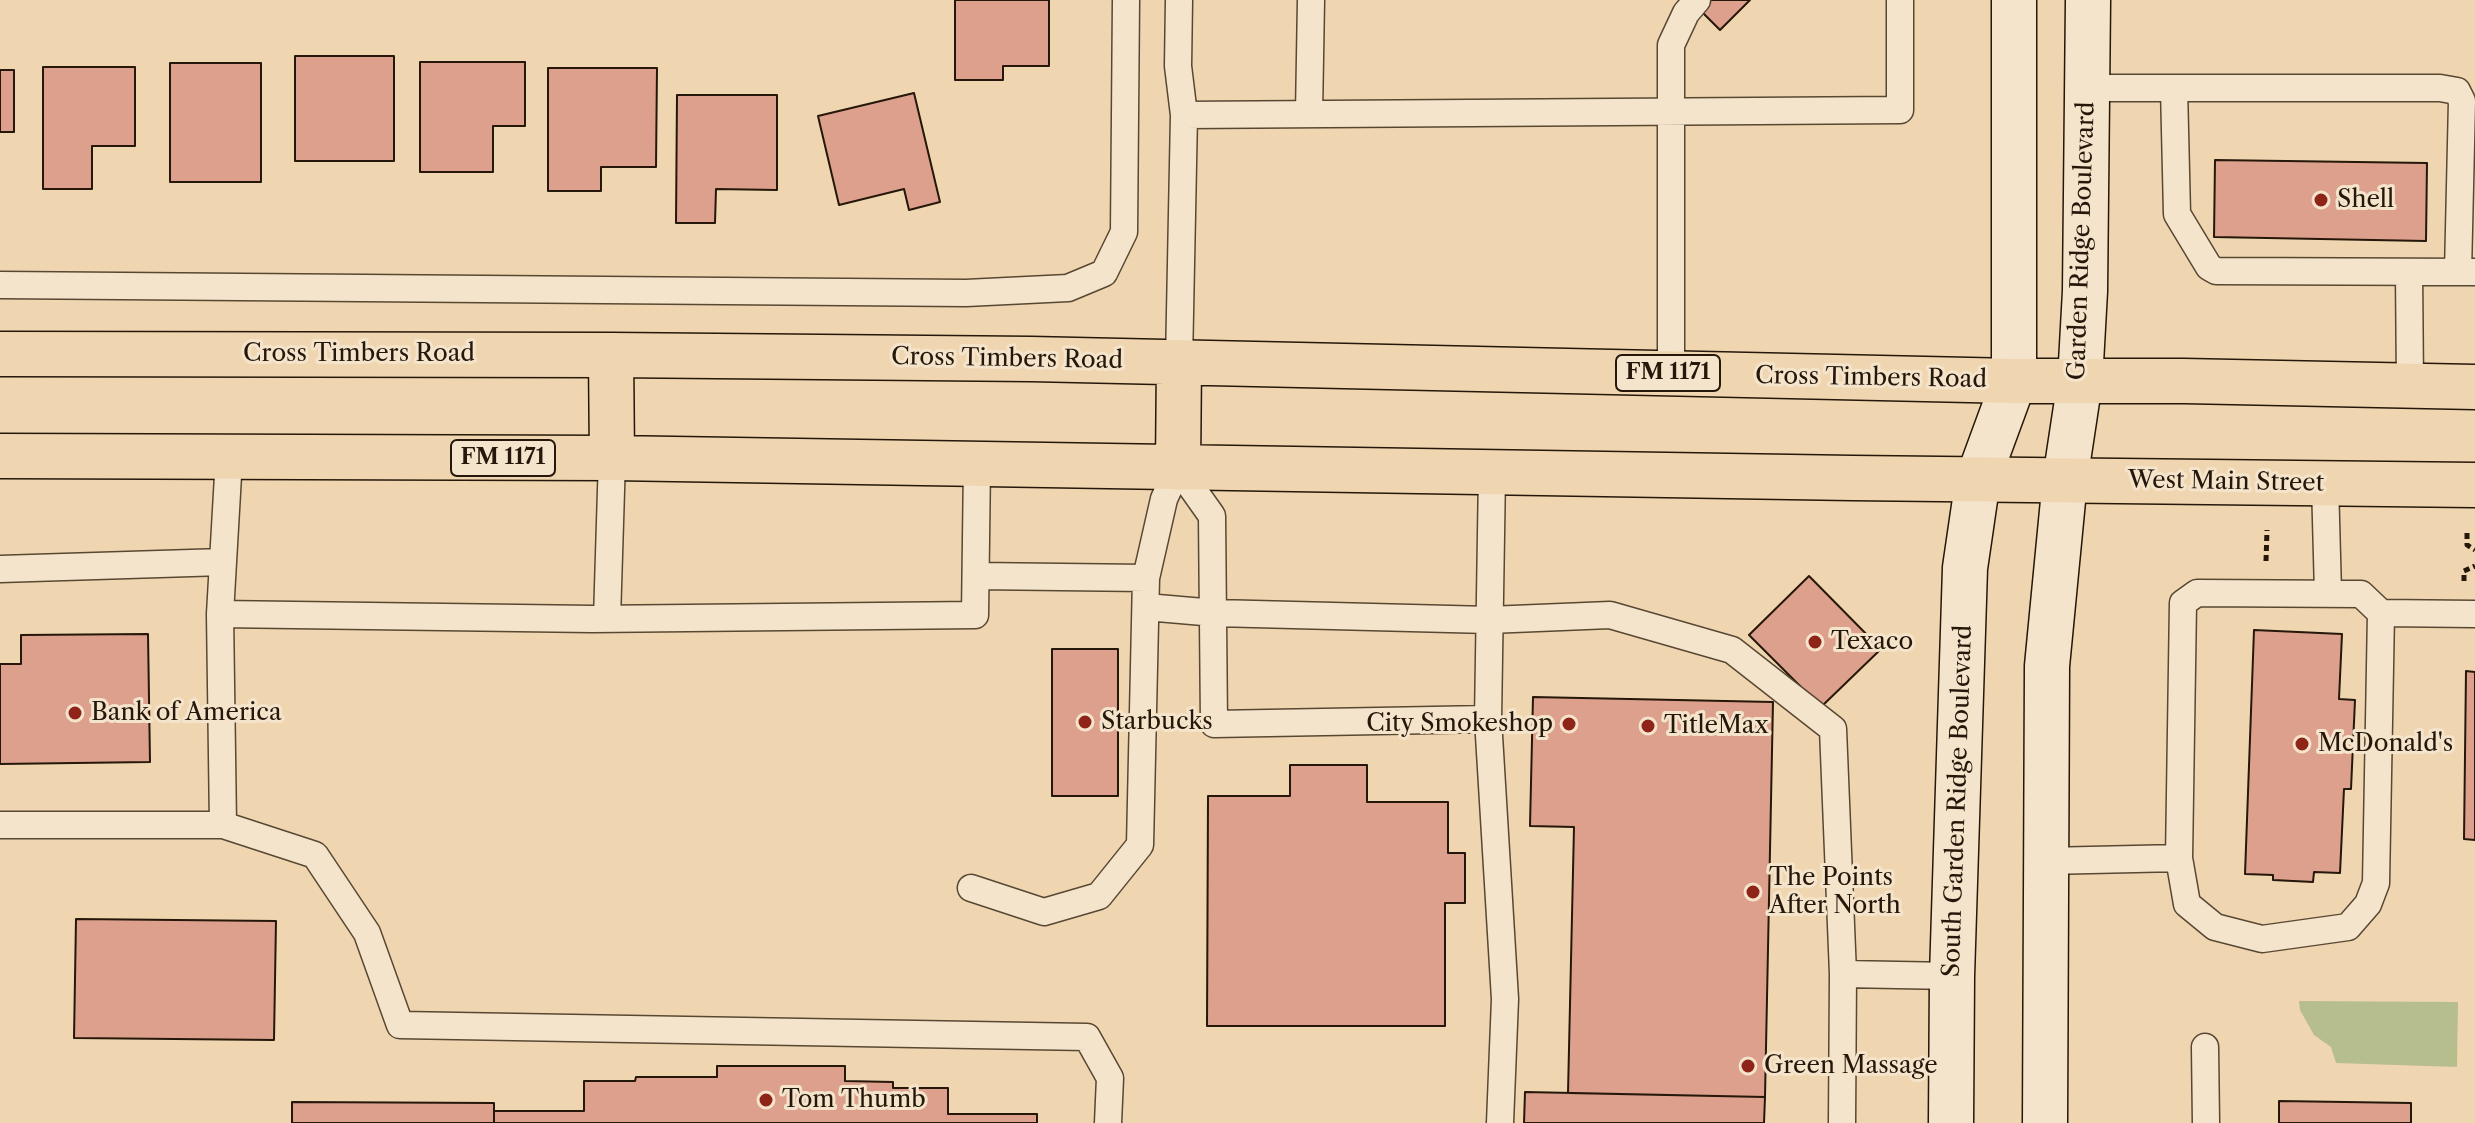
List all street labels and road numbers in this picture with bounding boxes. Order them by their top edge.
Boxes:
street label: Garden Ridge Boulevard [2063,101,2101,381]
street label: Cross Timbers Road [243,340,475,368]
street label: Cross Timbers Road [891,343,1123,375]
road number: FM 1171 [1616,355,1720,391]
street label: Cross Timbers Road [1755,362,1987,394]
road number: FM 1171 [451,440,555,476]
street label: West Main Street [2128,466,2324,498]
street label: South Garden Ridge Boulevard [1937,624,1979,978]

